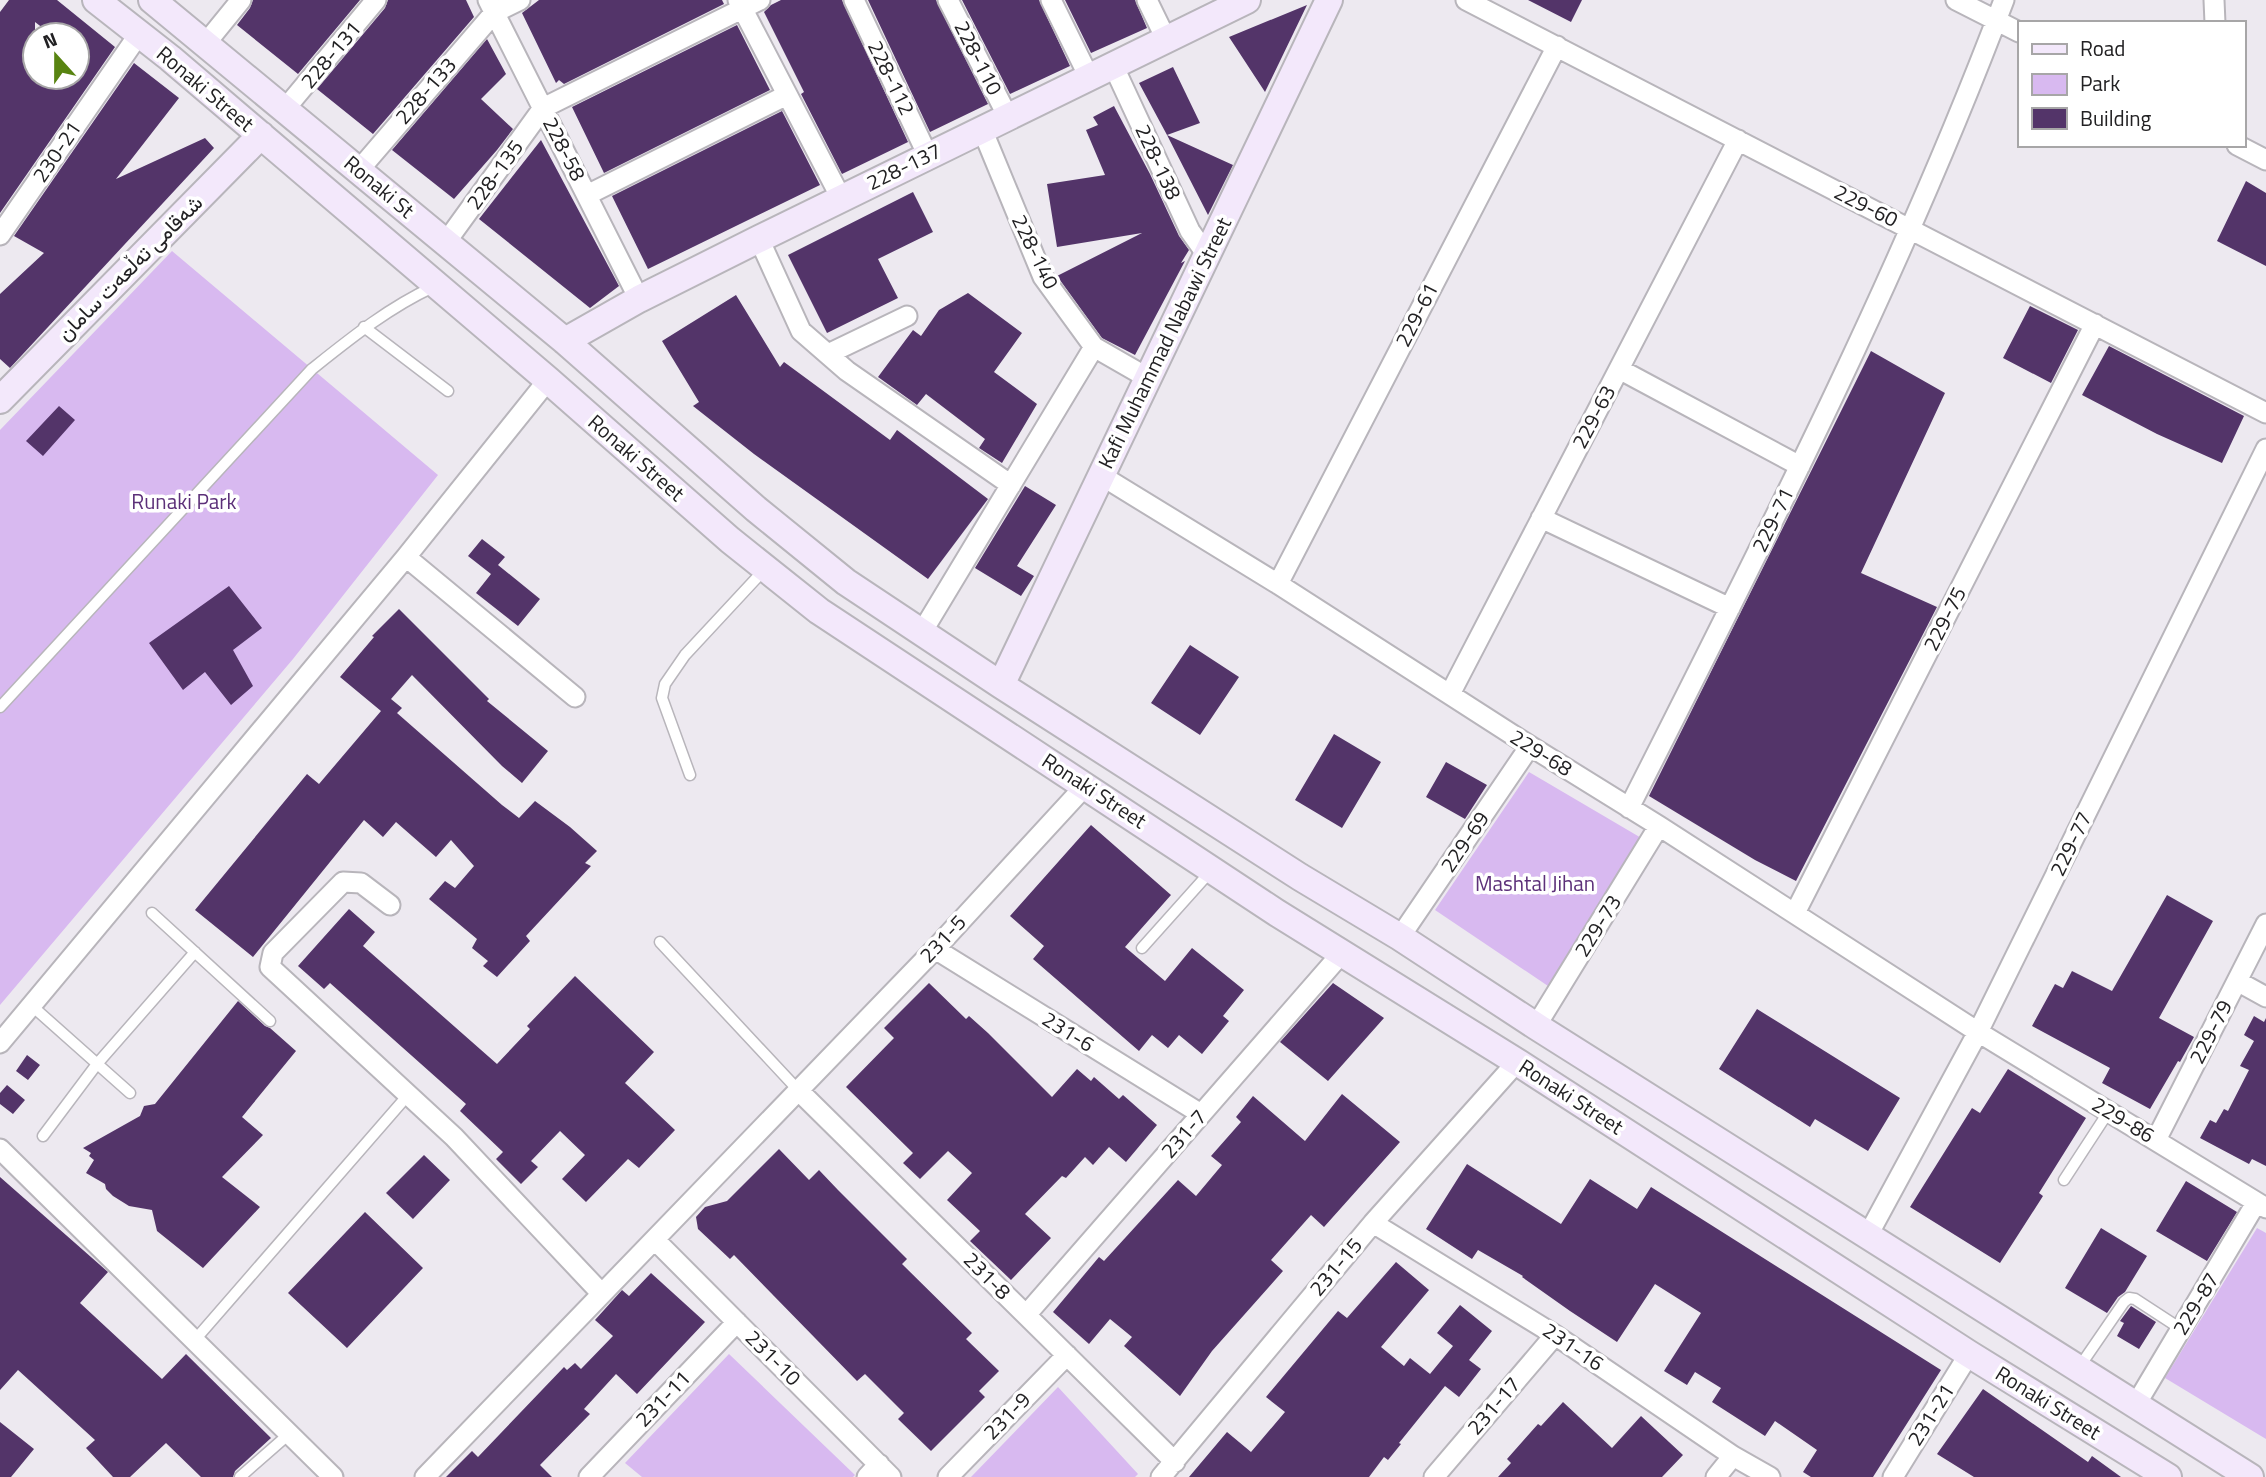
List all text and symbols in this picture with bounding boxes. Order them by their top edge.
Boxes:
street label: 228-131 [292,14,368,95]
street label: 228-110 [947,15,1011,100]
north arrow [21,21,91,91]
legend [2018,21,2245,147]
text: N [38,24,61,56]
text: Road [2080,32,2125,64]
street label: 228-112 [860,35,924,120]
street label: Ronaki Street [150,38,262,139]
street label: 228-133 [387,50,463,131]
text: Park [2080,67,2120,99]
text: Building [2080,102,2152,134]
street label: 228-58 [535,111,595,186]
street label: 230-21 [24,114,88,189]
street label: 228-138 [1128,119,1190,205]
street label: 228-135 [458,133,531,216]
street label: 228-137 [861,134,946,198]
street label: Ronaki St [337,147,422,226]
street label: 229-60 [1829,175,1904,235]
street label: شەقامی تەڵعەت سامان [49,187,210,348]
street label: 228-140 [1004,209,1068,294]
street label: Kafi Muhammad Nabawi Street [1089,211,1239,474]
street label: 229-61 [1386,277,1446,352]
street label: 229-63 [1563,379,1623,454]
street label: Ronaki Street [581,406,693,509]
street label: 229-71 [1743,482,1801,557]
park label: Runaki Park [131,485,237,517]
street label: 229-75 [1914,581,1974,656]
street label: 229-68 [1504,721,1579,784]
street label: Ronaki Street [1036,744,1154,836]
street label: 229-69 [1432,804,1496,879]
street label: 229-77 [2041,806,2099,881]
park label: Mashtal Jihan [1475,867,1595,899]
street label: 229-73 [1566,888,1629,963]
street label: 231-5 [911,907,973,970]
street label: 229-79 [2180,994,2240,1069]
street label: 231-6 [1036,1003,1101,1060]
street label: Ronaki Street [1513,1050,1631,1142]
street label: 229-86 [2086,1088,2161,1150]
street label: 231-7 [1153,1102,1214,1165]
street label: 231-15 [1301,1230,1369,1303]
street label: 231-8 [957,1244,1019,1307]
street label: 229-87 [2164,1266,2226,1341]
street label: 231-16 [1536,1314,1611,1378]
street label: 231-10 [738,1322,809,1393]
street label: Ronaki Street [1990,1357,2108,1448]
street label: 231-11 [627,1363,697,1434]
street label: 231-17 [1459,1369,1528,1442]
street label: 231-21 [1899,1377,1962,1452]
street label: 231-9 [975,1384,1037,1447]

